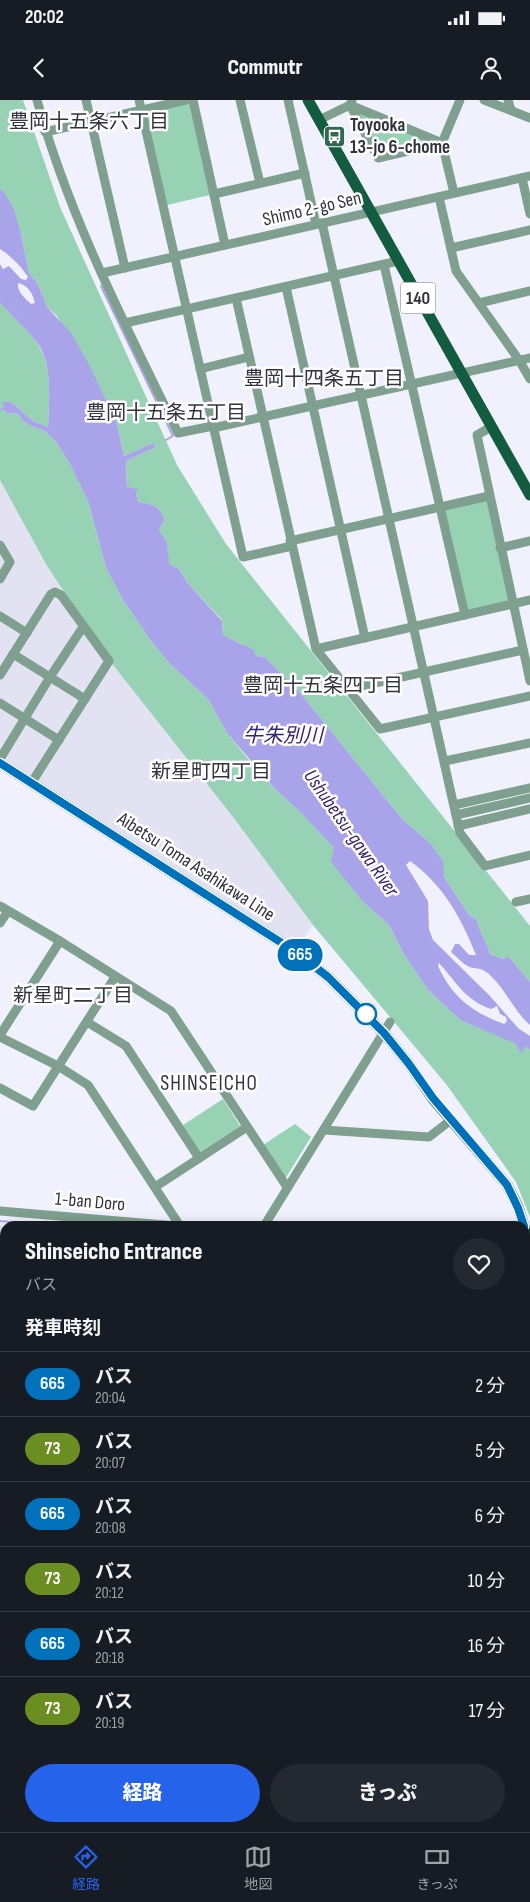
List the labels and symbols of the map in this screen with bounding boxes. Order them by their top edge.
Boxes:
district label: 豊岡十五条六丁目 [9,110,169,134]
place label: Toyooka 13-jo 6-chome [350,114,450,159]
bus stop icon: Toyooka 13-jo 6-chome [322,124,346,148]
street label: Shimo 2-go Sen [260,186,364,232]
road number: 140 [400,282,436,314]
district label: 豊岡十四条五丁目 [244,367,404,391]
district label: 豊岡十五条五丁目 [86,401,246,425]
district label: 豊岡十五条四丁目 [243,674,403,698]
water label: 牛朱別川 [243,724,325,748]
district label: 新星町四丁目 [151,760,271,784]
water label: Ushubetsu-gawa River [298,765,404,902]
street label: Aibetsu Toma Asahikawa Line [112,807,279,926]
line badge: 665 [271,939,329,971]
district label: 新星町二丁目 [13,984,133,1008]
unlabelled marker [355,1003,377,1025]
district label: SHINSEICHO [160,1071,258,1096]
street label: 1-ban Doro [54,1187,126,1217]

